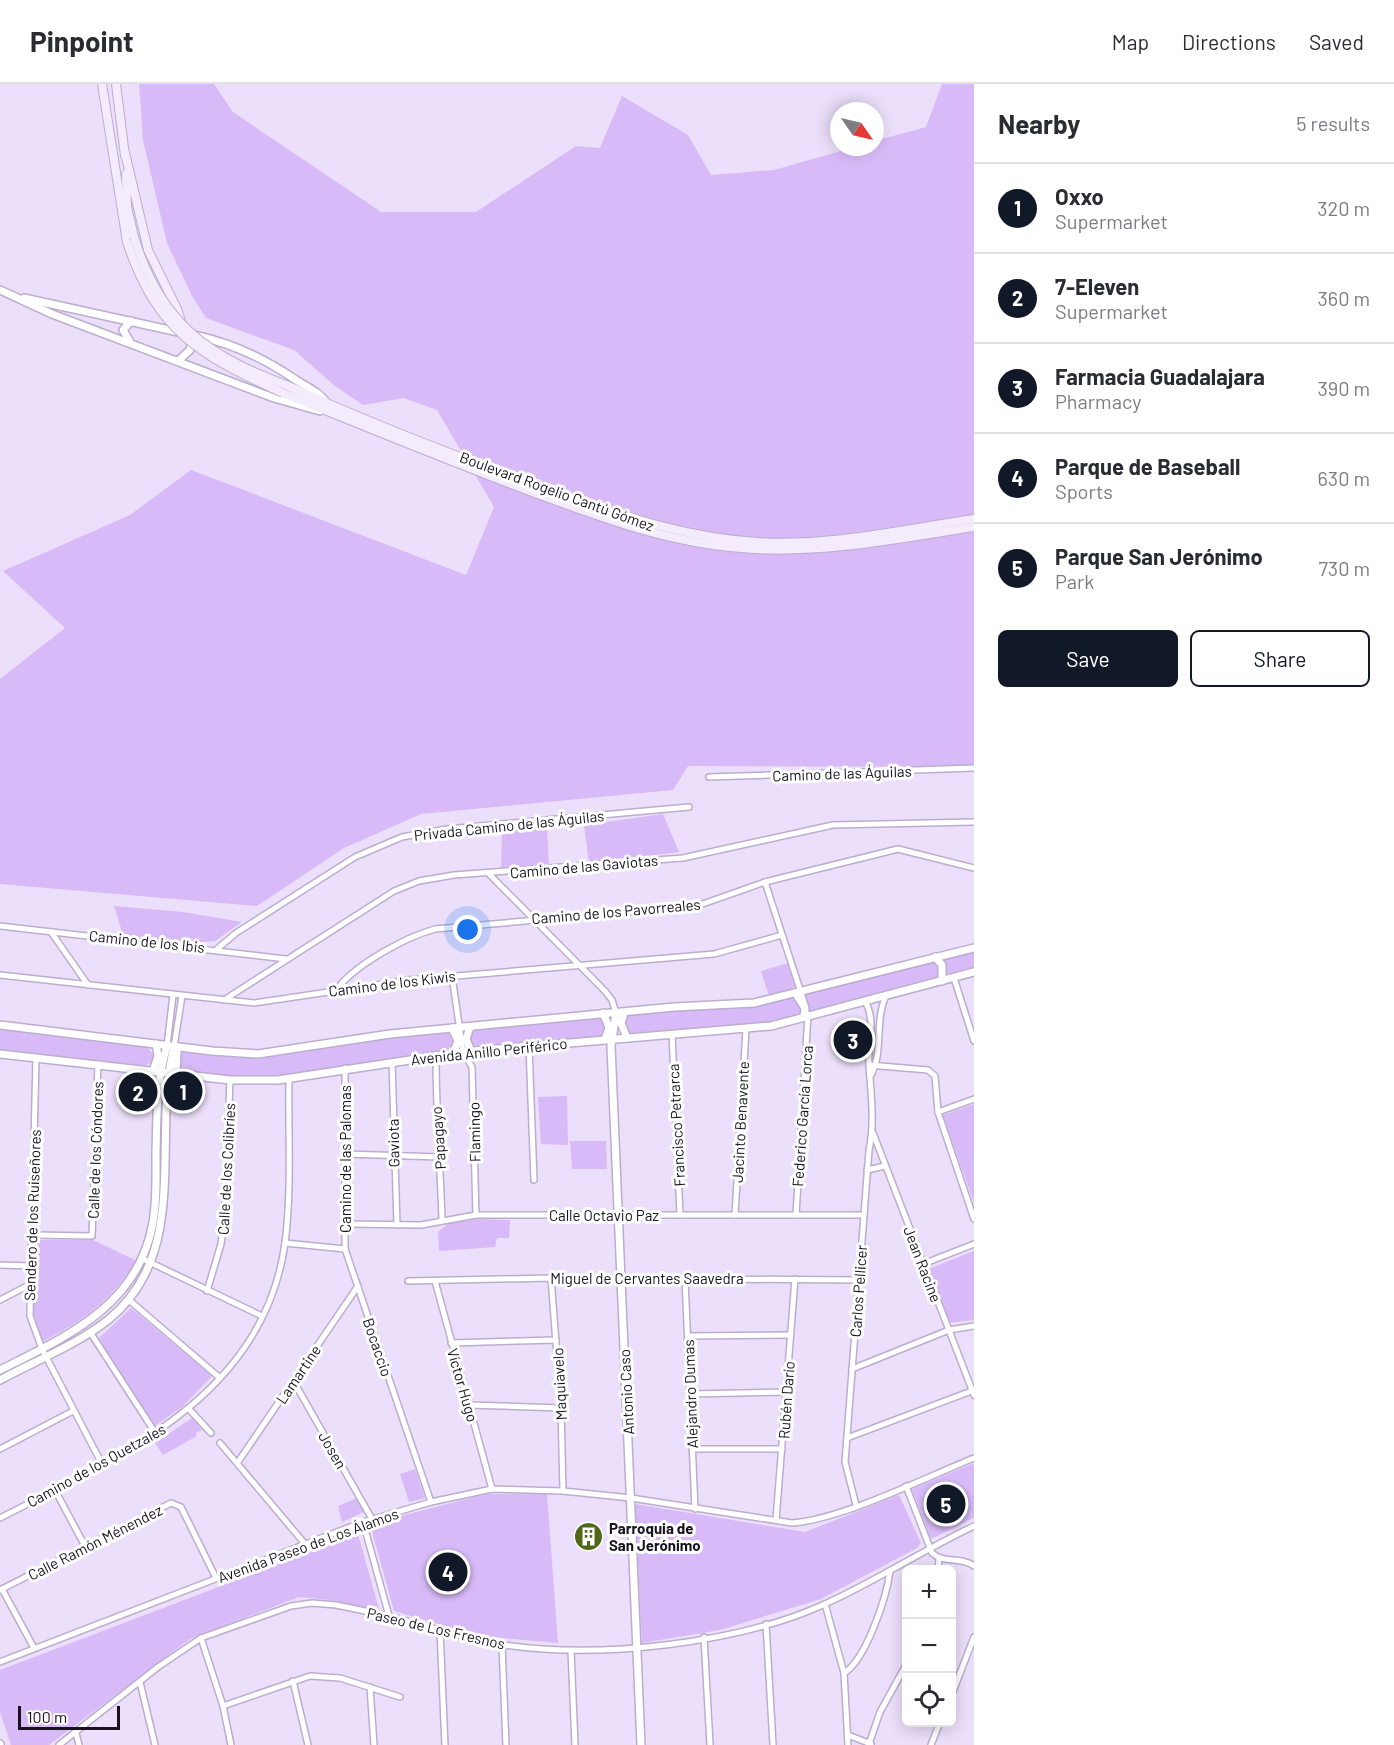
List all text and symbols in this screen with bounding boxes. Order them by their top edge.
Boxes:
text: Pinpoint [30,24,134,58]
text: Map [1112,29,1149,54]
text: Directions [1182,29,1276,54]
text: Saved [1309,29,1364,54]
north arrow [830,102,884,156]
text: Nearby [998,108,1080,139]
text: 5 results [1296,111,1370,135]
text: Oxxo [1055,183,1104,209]
text: 1 [1014,196,1021,220]
text: 320 m [1317,196,1370,220]
text: Supermarket [1055,209,1168,233]
text: 7-Eleven [1055,273,1139,299]
text: 2 [1012,286,1023,310]
text: 360 m [1318,286,1370,310]
text: Supermarket [1055,299,1168,323]
text: Farmacia Guadalajara [1055,363,1265,389]
text: 3 [1012,376,1023,400]
text: 390 m [1317,376,1370,400]
text: Pharmacy [1055,389,1141,413]
street label: Boulevard Rogelio Cantú Gómez [457,447,657,535]
text: Parque de Baseball [1055,453,1240,479]
text: 4 [1011,466,1024,490]
text: 630 m [1318,466,1370,490]
text: Sports [1055,479,1113,503]
text: Parque San Jerónimo [1055,543,1263,569]
text: 5 [1012,556,1023,580]
text: 730 m [1318,556,1370,580]
text: Park [1055,569,1094,593]
button: Save [998,630,1178,687]
button: Share [1190,630,1370,687]
street label: Camino de las Águilas [772,762,912,784]
street label: Privada Camino de las Águilas [413,806,605,844]
street label: Camino de las Gaviotas [509,851,659,881]
street label: Camino de los Pavorreales [531,895,701,927]
your location [453,915,482,944]
street label: Camino de los Ibis [88,926,206,956]
street label: Camino de los Kiwis [327,966,457,1000]
pin: 3 [834,1018,872,1062]
street label: Avenida Anillo Periférico [410,1034,568,1068]
street label: Federico García Lorca [788,1045,816,1187]
street label: Jacinto Benavente [728,1061,752,1183]
street label: Francisco Petrarca [664,1063,688,1187]
pin: 1 [164,1068,202,1114]
pin: 2 [118,1070,158,1114]
street label: Calle de los Cóndores [84,1081,106,1219]
street label: Camino de las Palomas [336,1085,354,1233]
street label: Flamingo [464,1102,484,1162]
street label: Calle de los Colibríes [214,1103,238,1235]
street label: Papagayo [427,1106,449,1170]
street label: Gaviota [384,1118,402,1168]
street label: Sendero de los Ruiseñores [20,1129,44,1301]
street label: Calle Octavio Paz [549,1206,659,1224]
street label: Jean Racine [900,1224,946,1304]
street label: Carlos Pellicer [846,1244,870,1338]
street label: Miguel de Cervantes Saavedra [550,1269,744,1287]
street label: Bocaccio [360,1315,396,1379]
street label: Alejandro Dumas [679,1339,701,1449]
street label: Lamartine [272,1341,324,1407]
street label: Víctor Hugo [444,1346,482,1424]
street label: Maquiavelo [548,1347,570,1421]
street label: Antonio Caso [615,1349,637,1435]
street label: Rubén Darío [774,1360,798,1440]
street label: Camino de los Quetzales [23,1419,169,1511]
street label: Josen [315,1428,351,1472]
pin: 5 [926,1482,966,1526]
street label: Calle Ramón Ménendez [25,1500,165,1584]
street label: Avenida Paseo de Los Álamos [215,1504,401,1586]
place label: Parroquia de San Jerónimo [609,1519,701,1554]
building icon: Parroquia de San Jerónimo [572,1521,604,1553]
pin: 4 [428,1550,468,1594]
map controls [902,1565,956,1727]
button: + [902,1565,956,1619]
street label: Paseo de Los Fresnos [365,1603,507,1653]
button: − [902,1619,956,1673]
button: locate [902,1673,956,1727]
scale bar [18,1703,120,1730]
text: 100 m [27,1707,67,1726]

